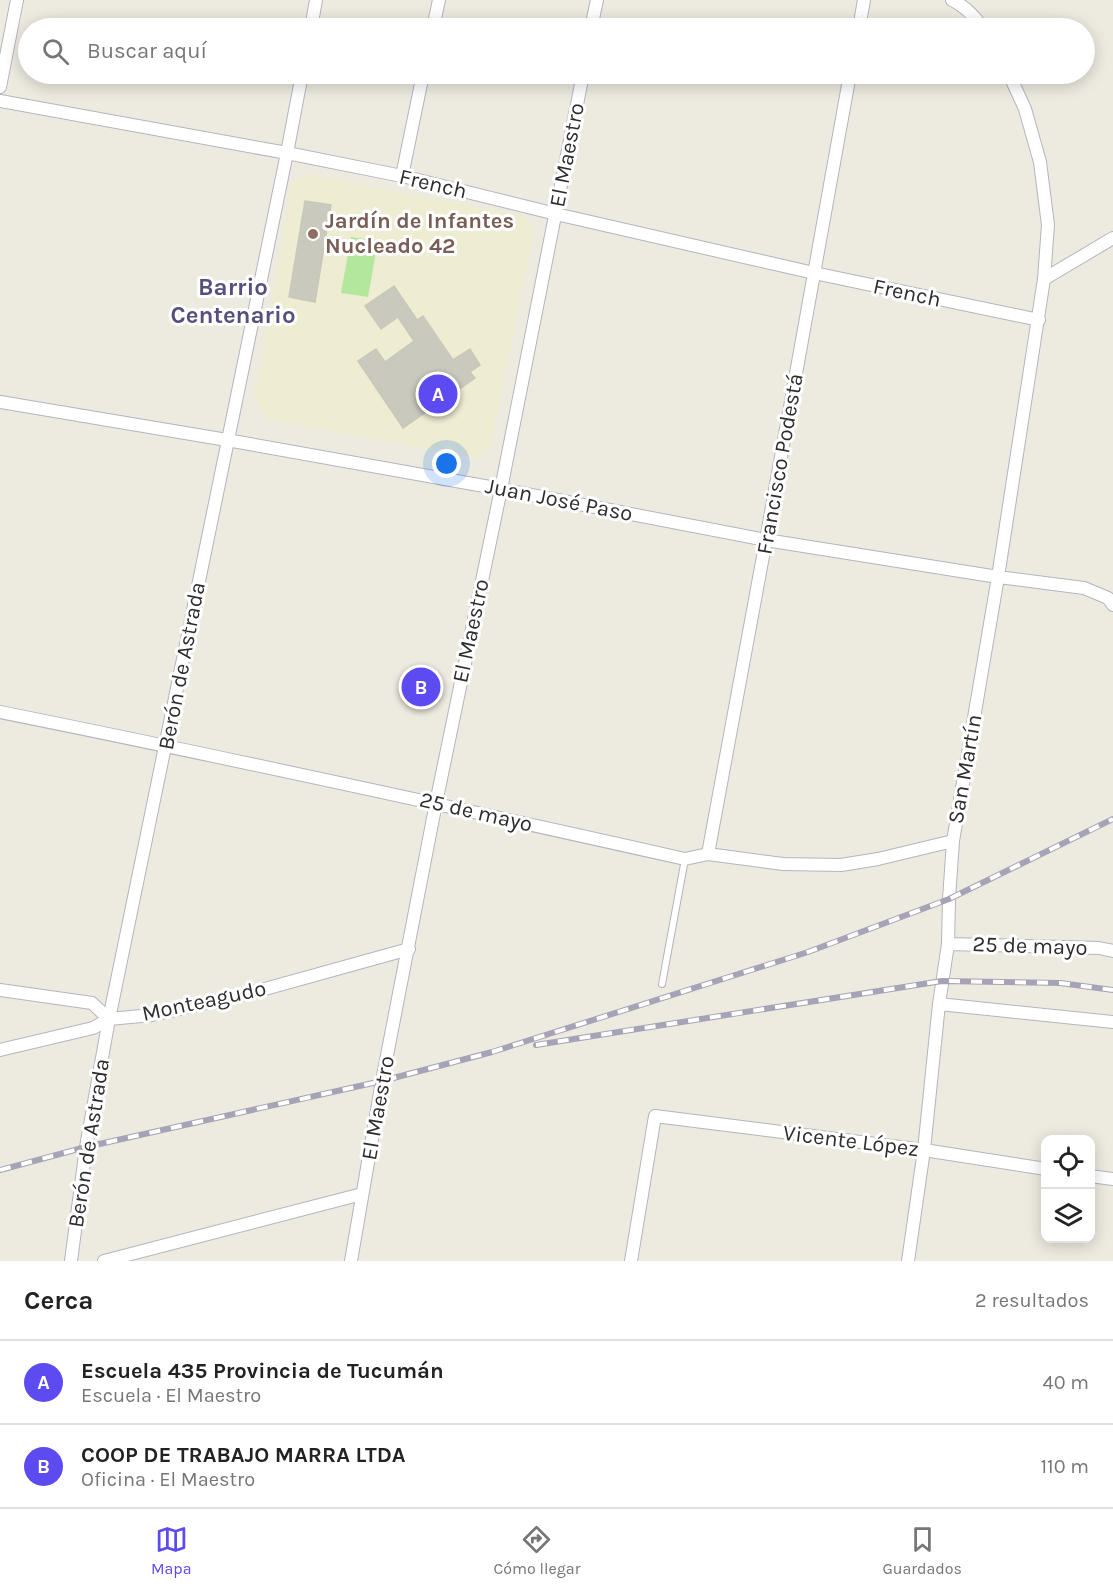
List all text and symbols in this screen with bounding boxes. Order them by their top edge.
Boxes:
search box [18,18,1095,84]
icon: search [39,35,72,68]
text: Buscar aquí [87,38,207,64]
street label: El Maestro [544,101,590,209]
street label: French [397,164,469,204]
place label: Jardín de Infantes Nucleado 42 [325,208,514,259]
marker: Jardín de Infantes Nucleado 42 [306,227,320,241]
district label: Barrio Centenario [171,273,295,329]
street label: French [871,273,943,313]
street label: Francisco Podestá [751,371,809,557]
pin: A [418,372,458,416]
your location [432,449,461,478]
street label: Juan José Paso [483,473,635,527]
street label: El Maestro [447,577,495,685]
street label: Berón de Astrada [153,580,211,752]
pin: B [402,664,440,710]
street label: San Martín [943,712,987,826]
street label: 25 de mayo [417,786,535,838]
street label: 25 de mayo [972,931,1088,961]
street label: Monteagudo [139,975,269,1027]
street label: El Maestro [356,1054,400,1162]
street label: Berón de Astrada [63,1057,115,1229]
street label: Vicente López [782,1120,920,1162]
map controls [1041,1135,1095,1243]
button: locate [1041,1135,1095,1189]
button: layers [1041,1189,1095,1243]
text: Cerca [24,1285,93,1316]
text: 2 resultados [975,1289,1089,1312]
text: Escuela 435 Provincia de Tucumán [81,1358,444,1384]
text: A [37,1371,50,1394]
text: 40 m [1043,1371,1089,1394]
text: Escuela · El Maestro [81,1384,261,1407]
text: COOP DE TRABAJO MARRA LTDA [81,1442,406,1468]
text: B [37,1455,50,1478]
text: 110 m [1040,1455,1089,1478]
text: Oficina · El Maestro [81,1468,255,1491]
tab: Mapa [151,1523,192,1578]
tab: Cómo llegar [494,1523,580,1578]
tab: Guardados [882,1523,962,1578]

